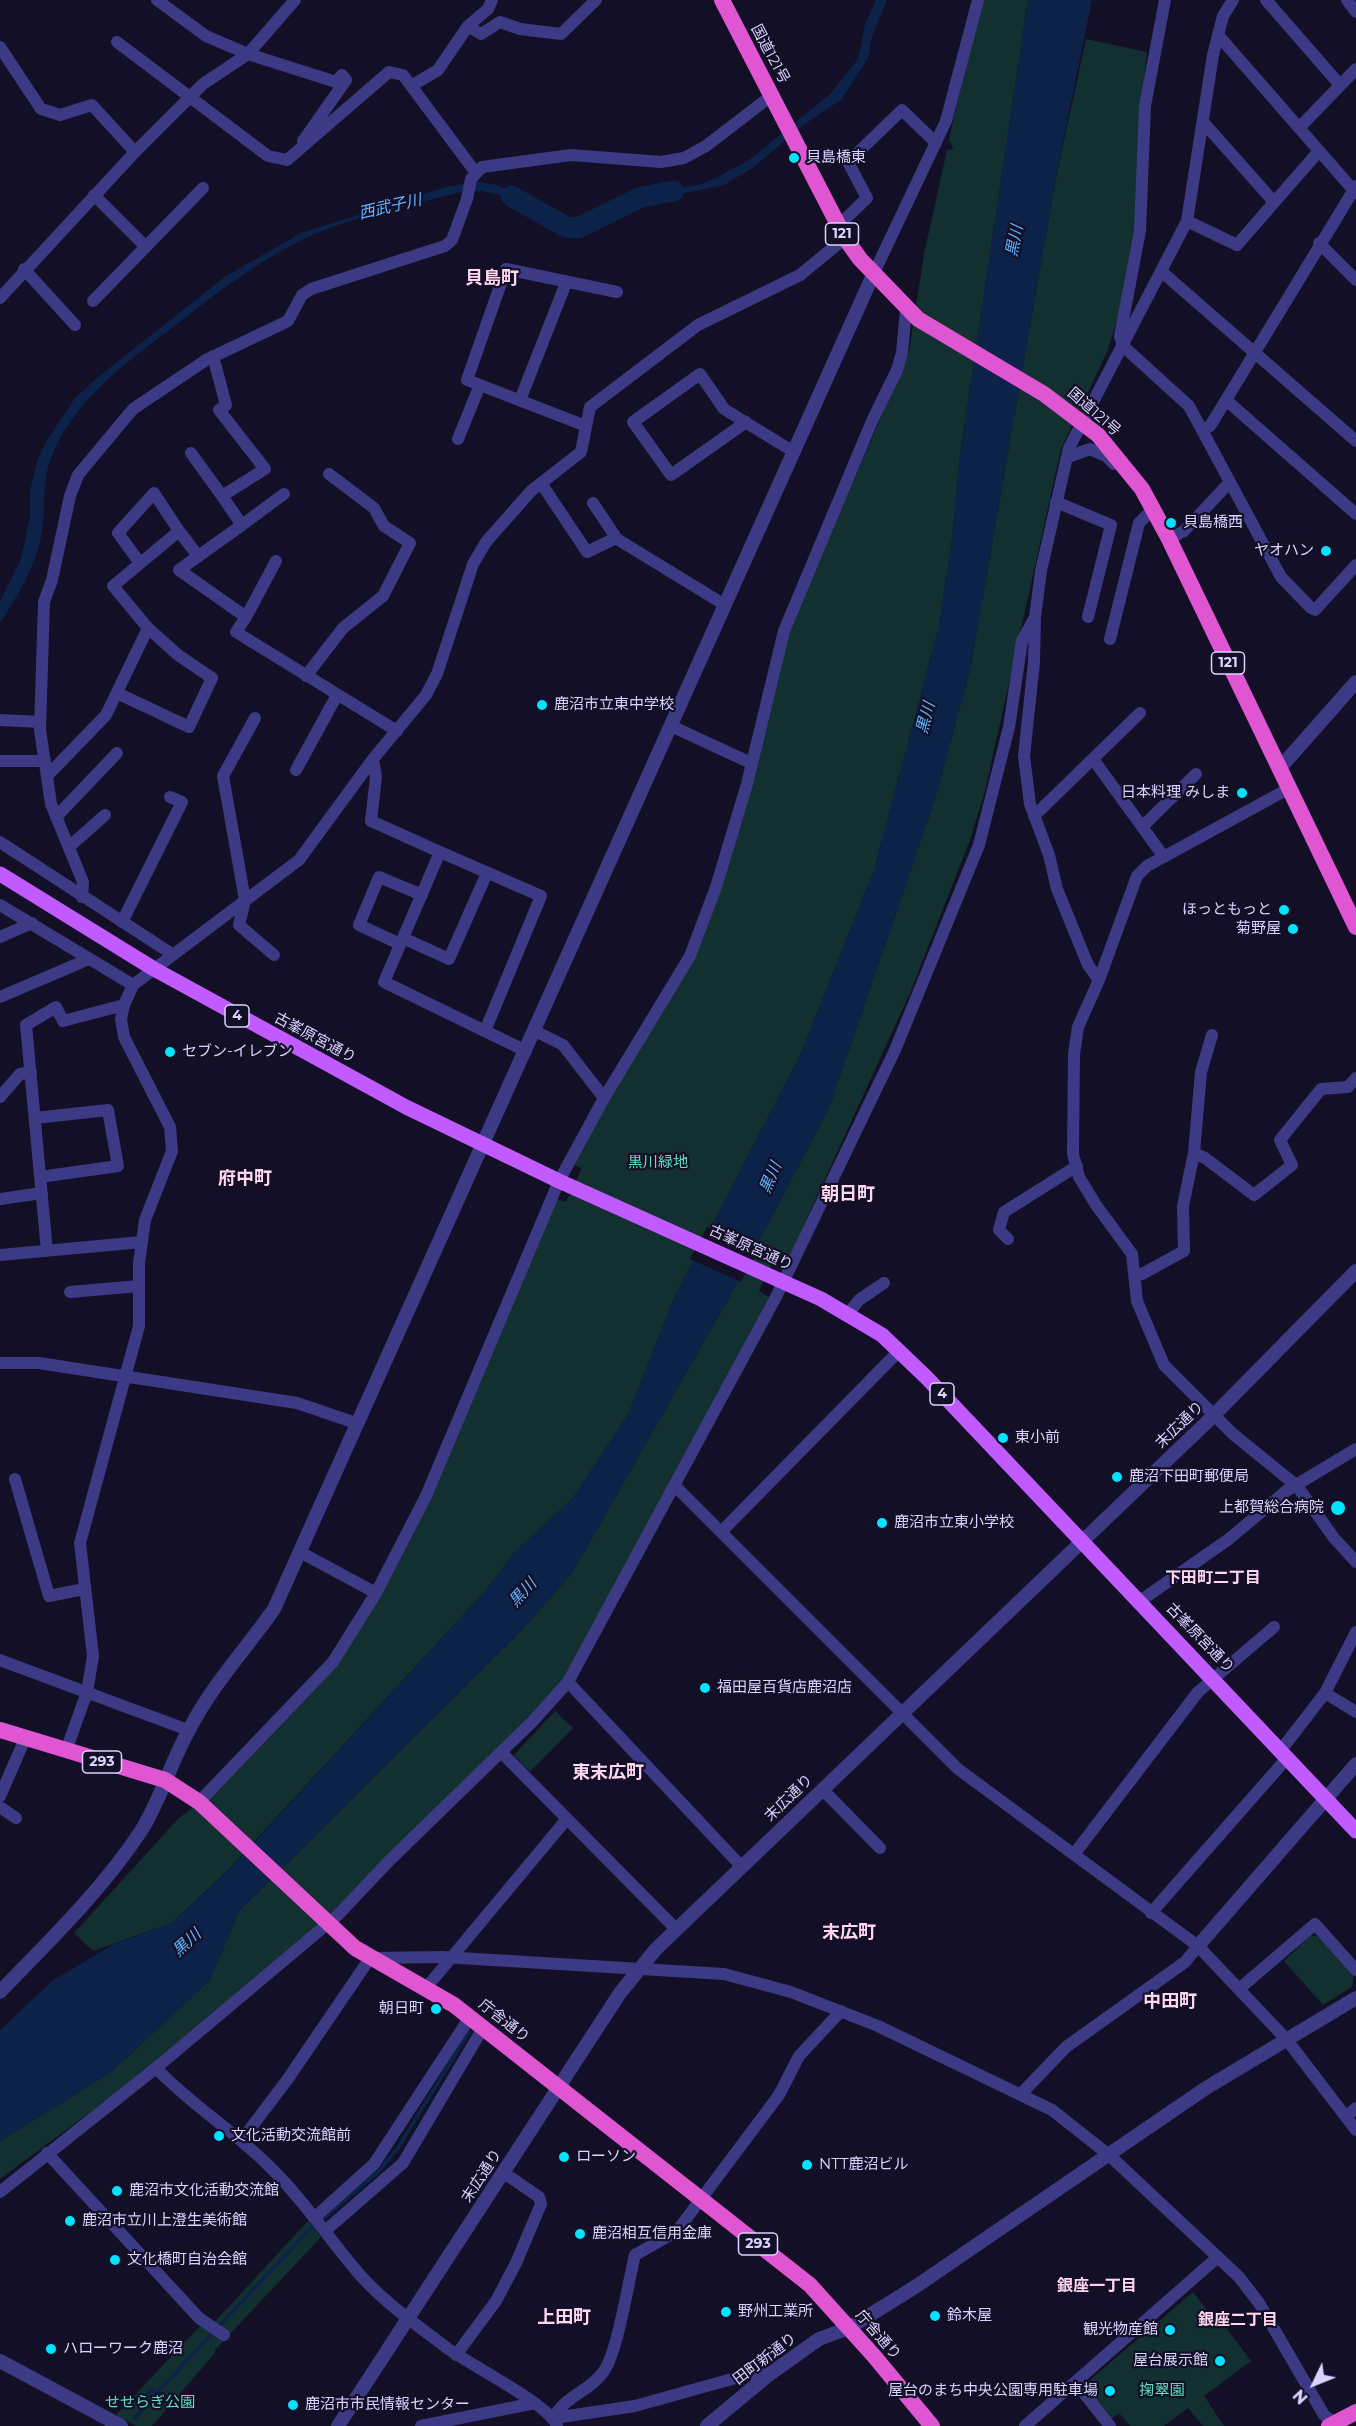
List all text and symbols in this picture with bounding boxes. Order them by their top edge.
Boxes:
street label: 国道121号 [747,21,793,87]
place label: 貝島橋東 [806,149,866,167]
marker: 貝島橋東 [787,151,801,165]
water label: 西武子川 [357,190,423,224]
road number: 121 [826,223,858,245]
water label: 黒川 [1003,223,1027,259]
district label: 貝島町 [465,268,519,290]
street label: 国道121号 [1064,384,1124,440]
place label: 貝島橋西 [1183,514,1243,532]
marker: 貝島橋西 [1164,516,1178,530]
place label: ヤオハン [1254,542,1314,560]
marker: ヤオハン [1319,544,1333,558]
road number: 121 [1212,652,1244,674]
place label: 鹿沼市立東中学校 [554,696,674,714]
marker: 鹿沼市立東中学校 [535,698,549,712]
water label: 黒川 [913,700,939,736]
place label: 日本料理 みしま [1121,784,1230,802]
marker: 日本料理 みしま [1235,786,1249,800]
place label: ほっともっと [1182,901,1272,919]
marker: ほっともっと [1277,903,1291,917]
place label: 菊野屋 [1236,920,1281,938]
marker: 菊野屋 [1286,922,1300,936]
road number: 4 [225,1005,249,1027]
street label: 古峯原宮通り [271,1009,359,1067]
place label: セブン-イレブン [182,1043,293,1061]
marker: セブン-イレブン [163,1045,177,1059]
park label: 黒川緑地 [628,1154,688,1172]
water label: 黒川 [756,1160,786,1196]
district label: 府中町 [218,1168,272,1190]
district label: 朝日町 [821,1184,875,1206]
street label: 古峯原宮通り [706,1221,796,1275]
road number: 4 [930,1383,954,1405]
street label: 末広通り [1152,1398,1208,1452]
place label: 東小前 [1015,1429,1060,1447]
marker: 東小前 [996,1431,1010,1445]
place label: 鹿沼下田町郵便局 [1129,1468,1249,1486]
marker: 鹿沼下田町郵便局 [1110,1470,1124,1484]
place label: 上都賀総合病院 [1219,1499,1324,1517]
marker: 上都賀総合病院 [1329,1499,1347,1517]
place label: 鹿沼市立東小学校 [894,1514,1014,1532]
marker: 鹿沼市立東小学校 [875,1516,889,1530]
district label: 下田町二丁目 [1165,1568,1261,1588]
water label: 黒川 [505,1575,541,1611]
street label: 古峯原宮通り [1162,1599,1238,1677]
place label: 福田屋百貨店鹿沼店 [717,1679,852,1697]
marker: 福田屋百貨店鹿沼店 [698,1681,712,1695]
road number: 293 [82,1751,122,1773]
district label: 東末広町 [572,1762,644,1784]
street label: 末広通り [761,1771,817,1825]
district label: 末広町 [822,1922,876,1944]
water label: 黒川 [169,1925,205,1961]
district label: 中田町 [1143,1991,1197,2013]
street label: 庁舎通り [475,1995,533,2047]
place label: 朝日町 [379,2000,424,2018]
marker: 朝日町 [429,2002,443,2016]
place label: 文化活動交流館前 [231,2127,351,2145]
marker: 文化活動交流館前 [212,2129,226,2143]
street label: 末広通り [458,2146,506,2206]
place label: ローソン [576,2148,636,2166]
marker: ローソン [557,2150,571,2164]
place label: NTT鹿沼ビル [819,2156,909,2174]
marker: NTT鹿沼ビル [800,2158,814,2172]
place label: 鹿沼市文化活動交流館 [129,2182,279,2200]
marker: 鹿沼市文化活動交流館 [110,2184,124,2198]
place label: 鹿沼市立川上澄生美術館 [82,2212,247,2230]
marker: 鹿沼市立川上澄生美術館 [63,2214,77,2228]
place label: 鹿沼相互信用金庫 [592,2225,712,2243]
marker: 鹿沼相互信用金庫 [573,2227,587,2241]
road number: 293 [738,2233,777,2255]
place label: 文化橋町自治会館 [127,2251,247,2269]
marker: 文化橋町自治会館 [108,2253,122,2267]
district label: 銀座一丁目 [1057,2276,1137,2296]
place label: 野州工業所 [738,2303,813,2321]
marker: 野州工業所 [719,2305,733,2319]
street label: 庁舎通り [852,2306,904,2364]
district label: 上田町 [537,2307,591,2329]
place label: 鈴木屋 [947,2307,992,2325]
marker: 鈴木屋 [928,2309,942,2323]
district label: 銀座二丁目 [1198,2310,1278,2330]
place label: 観光物産館 [1083,2321,1158,2339]
marker: 観光物産館 [1163,2323,1177,2337]
street label: 田町新通り [730,2329,800,2389]
place label: ハローワーク鹿沼 [63,2340,183,2358]
marker: ハローワーク鹿沼 [44,2342,58,2356]
place label: 屋台展示館 [1133,2352,1208,2370]
marker: 屋台展示館 [1213,2354,1227,2368]
north arrow [1284,2354,1344,2414]
place label: 屋台のまち中央公園専用駐車場 [888,2382,1098,2400]
park label: 掬翠園 [1140,2382,1184,2400]
marker: 屋台のまち中央公園専用駐車場 [1103,2384,1117,2398]
text: N [1289,2385,1312,2408]
park label: せせらぎ公園 [105,2394,195,2412]
place label: 鹿沼市市民情報センター [305,2396,470,2414]
marker: 鹿沼市市民情報センター [286,2398,300,2412]

